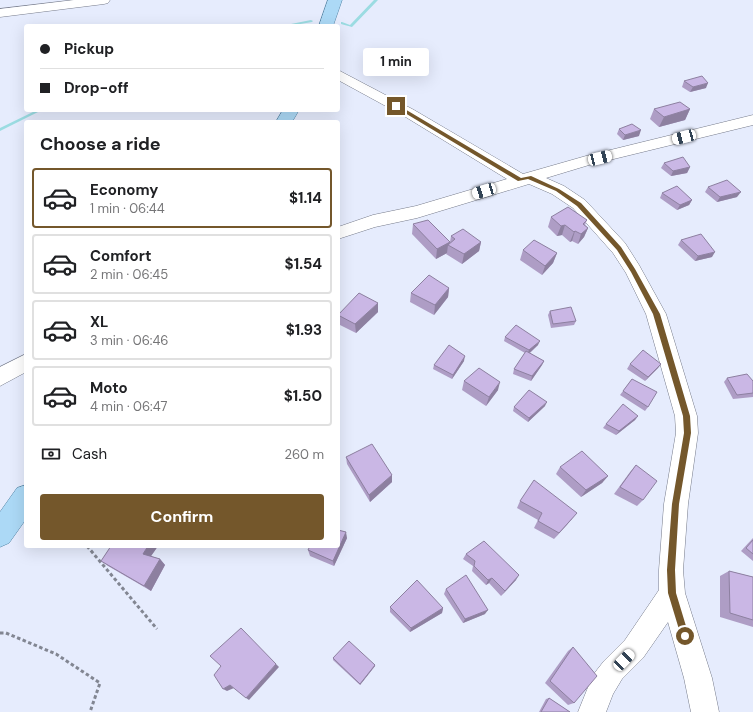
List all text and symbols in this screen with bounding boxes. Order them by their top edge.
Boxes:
text: Pickup [64,39,114,59]
callout: 1 min [363,48,429,76]
text: 1 min [380,53,412,70]
text: Drop-off [64,78,129,98]
route end [387,97,405,115]
car [671,128,697,146]
text: Choose a ride [40,132,161,156]
car [587,149,613,167]
icon: car [42,180,78,216]
text: Economy [90,180,158,200]
car [471,182,497,200]
text: $1.14 [289,188,322,208]
text: 1 min · 06:44 [90,200,165,217]
icon: car [42,246,78,282]
text: Comfort [90,246,151,266]
text: $1.54 [285,254,322,274]
text: 2 min · 06:45 [90,266,168,283]
icon: car [42,312,78,348]
text: XL [90,312,108,332]
text: $1.93 [286,320,322,340]
text: 3 min · 06:46 [90,332,169,349]
icon: car [42,378,78,414]
text: Moto [90,378,128,398]
text: $1.50 [284,386,322,406]
text: 4 min · 06:47 [90,398,168,415]
icon: cash [40,443,62,465]
text: Cash [72,444,107,464]
text: 260 m [284,446,324,463]
button: Confirm [40,494,324,540]
route start [676,627,694,645]
car [611,647,637,673]

